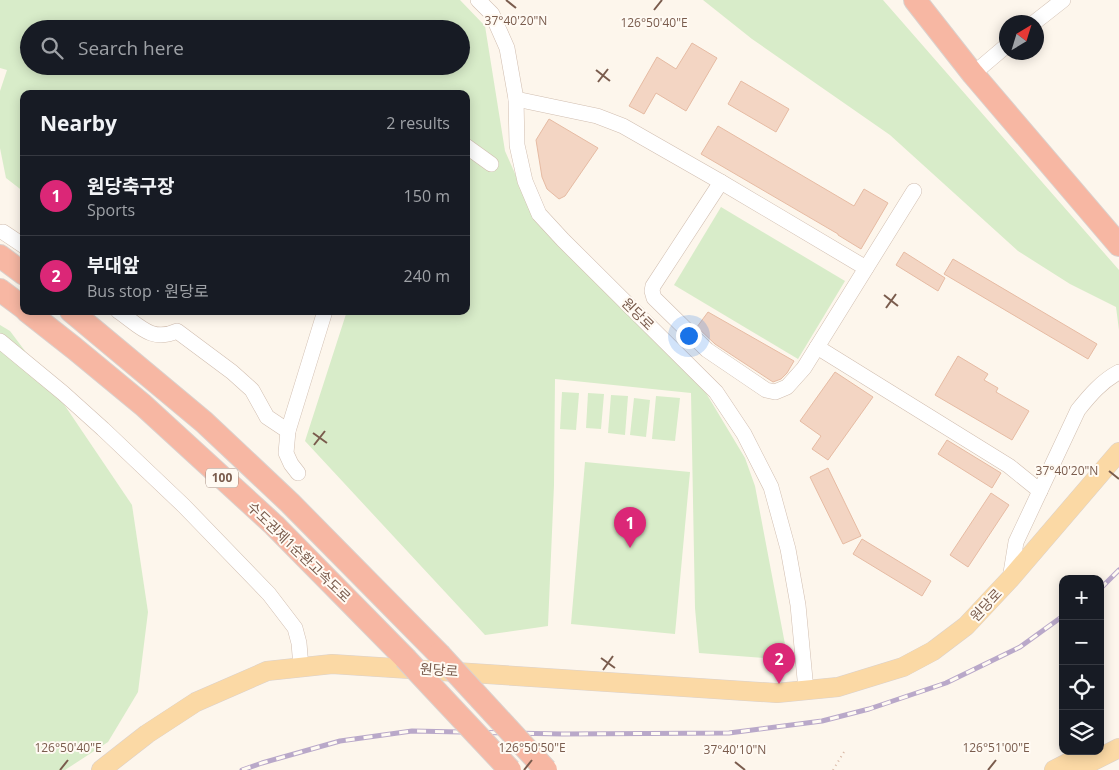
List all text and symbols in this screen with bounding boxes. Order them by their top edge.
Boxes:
text: 37°40'20"N [485,12,547,29]
text: 126°50'40"E [620,14,688,31]
north arrow [999,15,1044,60]
search box [20,20,470,75]
icon: search [38,34,66,62]
text: Search here [78,35,184,61]
text: Nearby [40,109,117,137]
text: 2 results [386,112,450,134]
text: 원당축구장 [87,173,174,199]
text: 1 [51,185,61,207]
text: 150 m [404,185,450,207]
text: Sports [87,199,135,221]
text: 부대앞 [87,252,139,278]
text: 2 [51,265,61,287]
text: 240 m [404,265,450,287]
text: Bus stop · 원당로 [87,280,208,302]
street label: 원당로 [618,293,659,334]
your location [676,323,702,349]
text: 37°40'20"N [1036,462,1098,479]
road number: 100 [206,468,238,488]
street label: 수도권제1순환고속도로 [244,497,355,606]
pin: 1 [614,507,646,548]
map controls [1059,575,1104,755]
button: + [1059,575,1104,620]
street label: 원당로 [966,584,1006,625]
button: − [1059,620,1104,665]
pin: 2 [763,643,795,684]
street label: 원당로 [419,659,459,680]
button: locate [1059,665,1104,710]
button: layers [1059,710,1104,755]
text: 126°50'40"E [34,739,102,756]
text: 126°50'50"E [498,739,566,756]
text: 126°51'00"E [962,739,1030,756]
text: 37°40'10"N [704,741,766,758]

